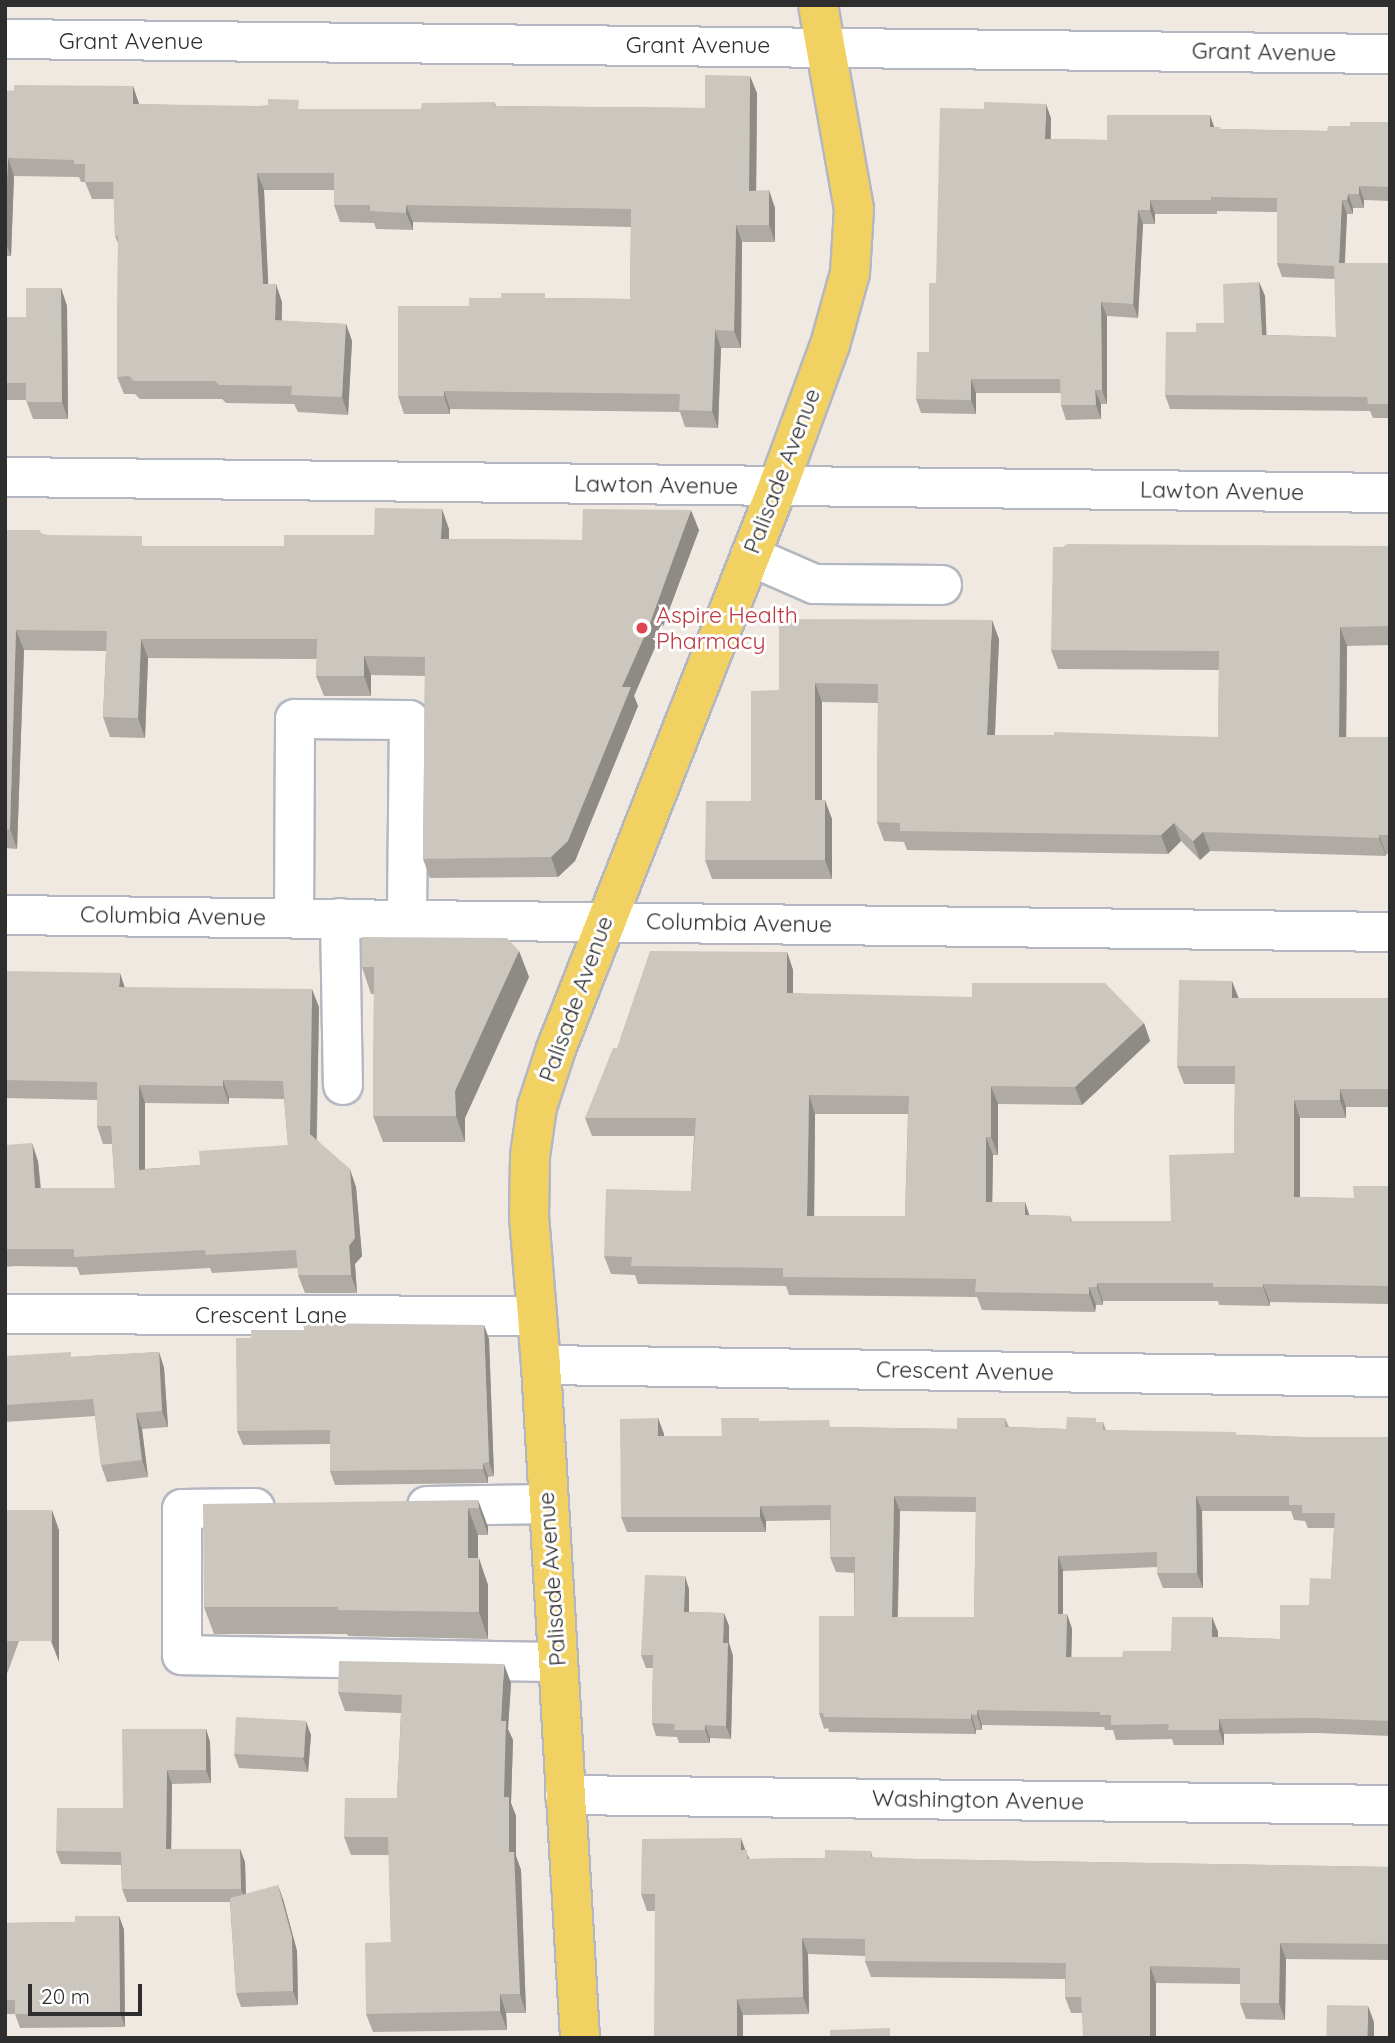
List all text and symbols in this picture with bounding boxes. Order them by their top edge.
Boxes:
street label: Grant Avenue [59,27,203,55]
street label: Grant Avenue [626,31,770,59]
street label: Grant Avenue [1192,37,1336,67]
street label: Palisade Avenue [738,385,826,557]
street label: Lawton Avenue [574,470,738,500]
street label: Lawton Avenue [1140,476,1304,506]
place label: Aspire Health Pharmacy [656,601,798,655]
marker: Aspire Health Pharmacy [634,620,650,636]
street label: Columbia Avenue [80,901,266,931]
street label: Columbia Avenue [646,908,832,938]
street label: Palisade Avenue [533,912,619,1086]
street label: Crescent Lane [195,1301,347,1329]
street label: Crescent Avenue [876,1356,1054,1386]
street label: Palisade Avenue [532,1491,572,1667]
street label: Washington Avenue [872,1784,1084,1816]
scale bar [32,1969,145,2013]
text: 20 m [41,1983,90,2009]

